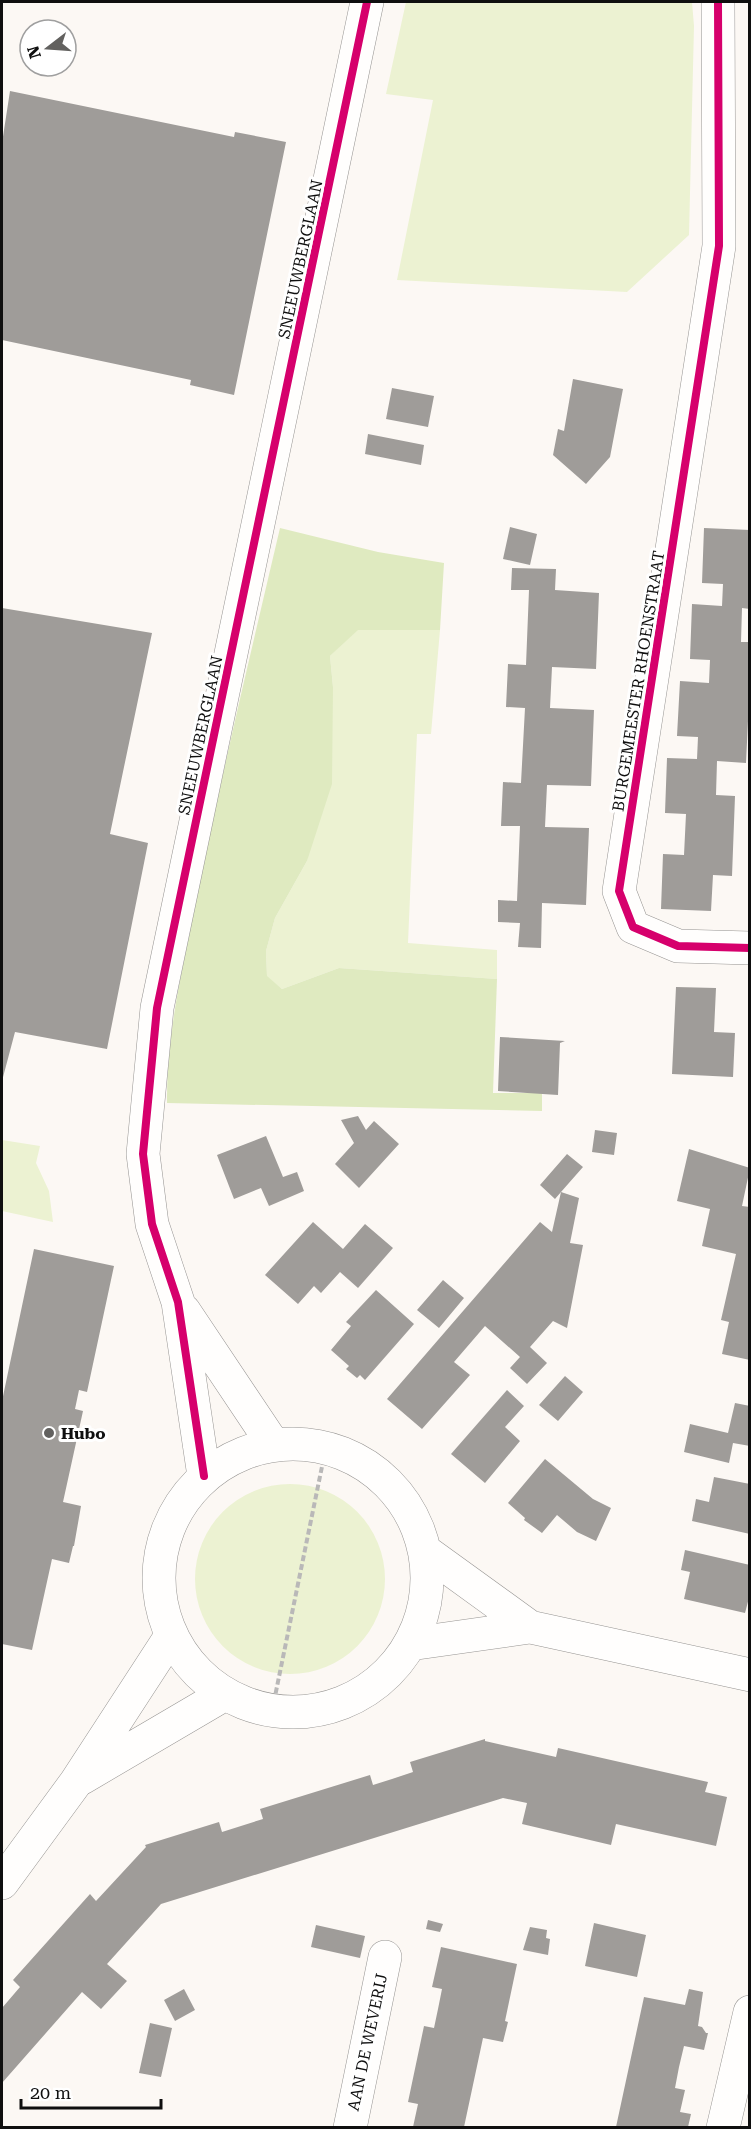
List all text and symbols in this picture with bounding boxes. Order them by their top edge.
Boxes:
north arrow [18,18,78,78]
text: N [23,44,45,61]
street label: SNEEUWBERGLAAN [274,178,327,340]
street label: BURGEMEESTER RHOENSTRAAT [608,549,669,813]
street label: SNEEUWBERGLAAN [174,654,227,816]
place label: Hubo [61,1424,106,1443]
marker: Hubo [42,1426,56,1440]
street label: AAN DE WEVERIJ [344,1972,391,2113]
scale bar [21,2072,160,2110]
text: 20 m [30,2082,71,2103]

